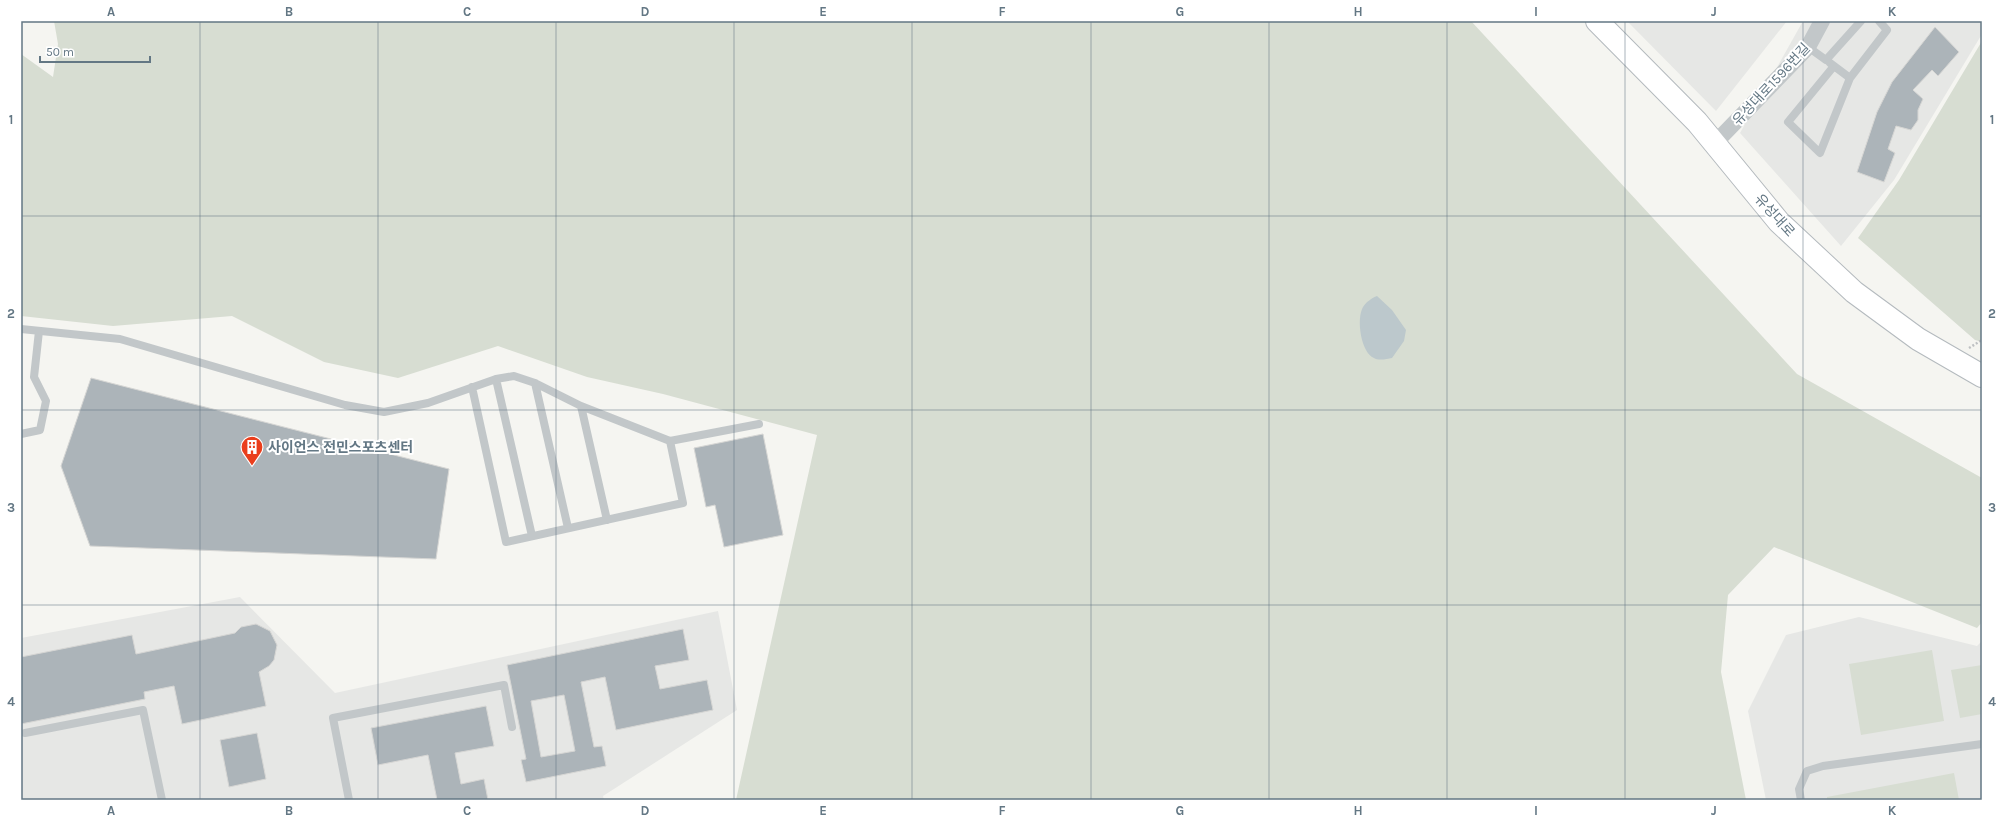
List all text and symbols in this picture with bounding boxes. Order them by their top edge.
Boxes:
text: A [107,4,115,19]
text: B [285,4,293,19]
text: C [463,4,471,19]
text: D [641,4,650,19]
text: E [819,4,827,19]
text: F [998,4,1006,19]
text: G [1176,4,1184,19]
text: H [1353,4,1363,19]
text: I [1534,4,1538,19]
text: J [1711,4,1717,19]
text: K [1888,4,1897,19]
scale bar [40,38,150,64]
street label: 유성대로1596번길 [1729,40,1814,129]
text: 50 m [46,45,74,59]
text: 1 [9,112,13,127]
text: 1 [1990,112,1994,127]
street label: 유성대로 [1751,190,1798,240]
text: 2 [7,306,15,321]
text: 2 [1988,306,1996,321]
building icon: 사이언스 전민스포츠센터 [239,434,265,467]
place label: 사이언스 전민스포츠센터 [268,439,413,456]
text: 3 [7,500,15,515]
text: 3 [1988,500,1996,515]
text: 4 [7,694,15,709]
text: 4 [1988,694,1996,709]
text: A [107,803,115,818]
text: B [285,803,293,818]
text: C [463,803,471,818]
text: D [641,803,650,818]
text: E [819,803,827,818]
text: F [998,803,1006,818]
text: G [1176,803,1184,818]
text: H [1353,803,1363,818]
text: I [1534,803,1538,818]
text: J [1711,803,1717,818]
text: K [1888,803,1897,818]

